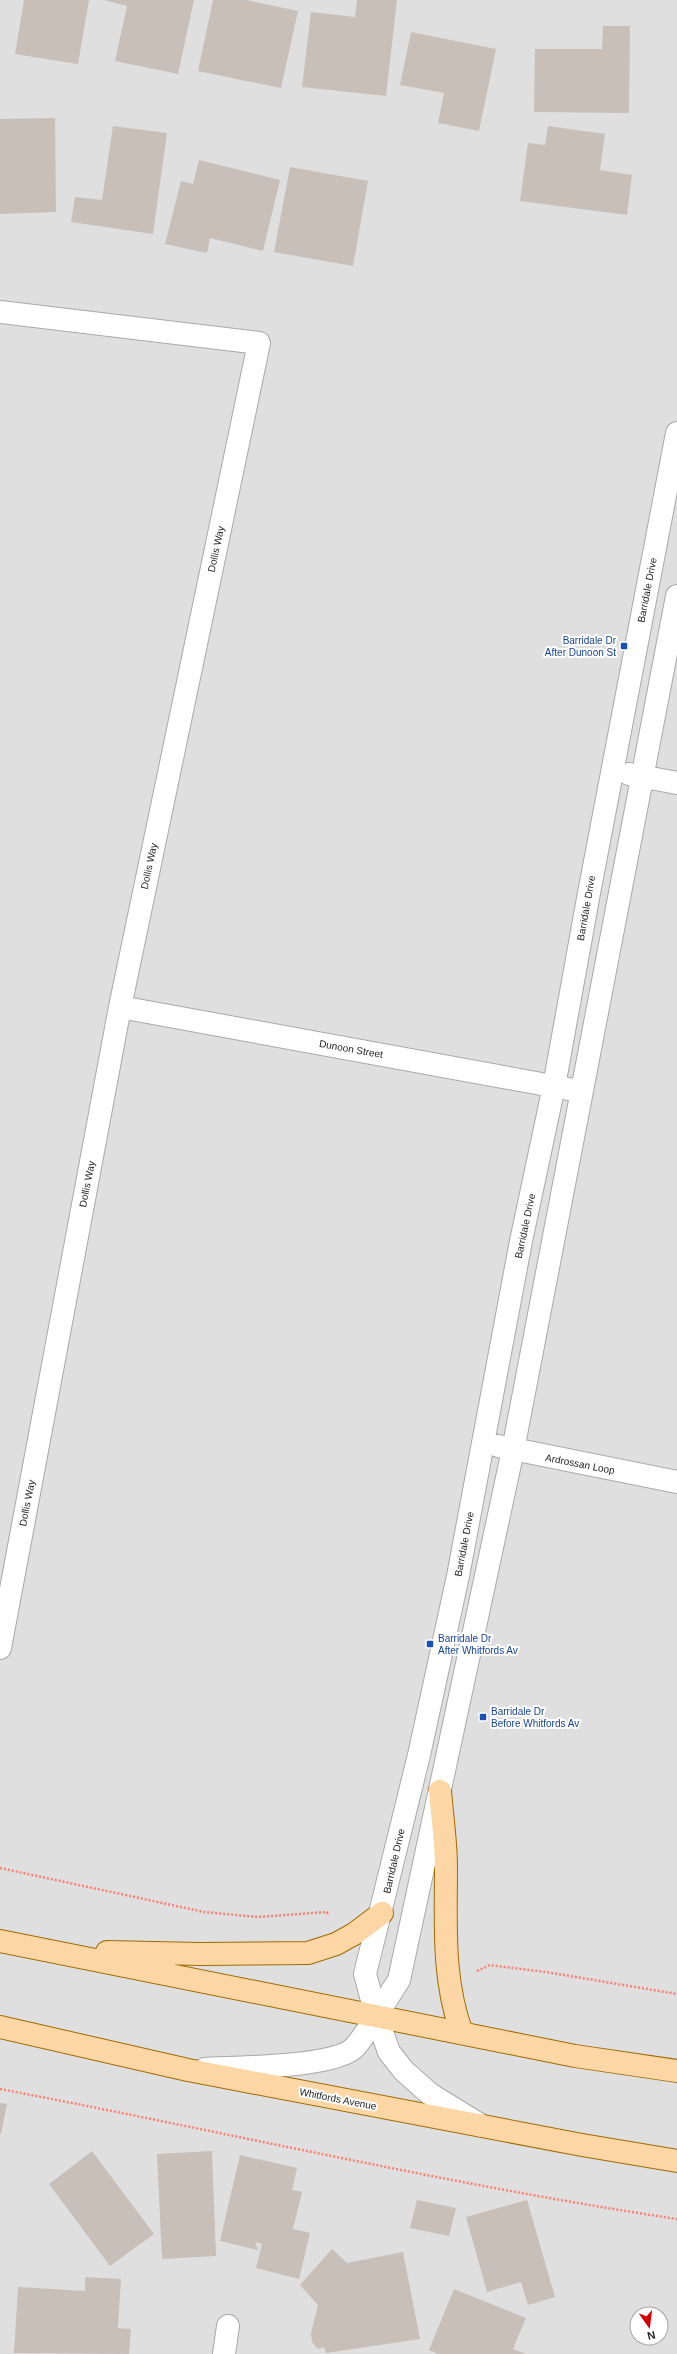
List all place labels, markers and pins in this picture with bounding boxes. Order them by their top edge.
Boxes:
place label: Barridale Dr After Dunoon St [545,635,617,658]
marker: Barridale Dr After Dunoon St [619,641,629,651]
place label: Barridale Dr After Whitfords Av [438,1633,518,1656]
marker: Barridale Dr After Whitfords Av [425,1639,435,1649]
place label: Barridale Dr Before Whitfords Av [491,1706,579,1729]
marker: Barridale Dr Before Whitfords Av [478,1712,488,1722]

